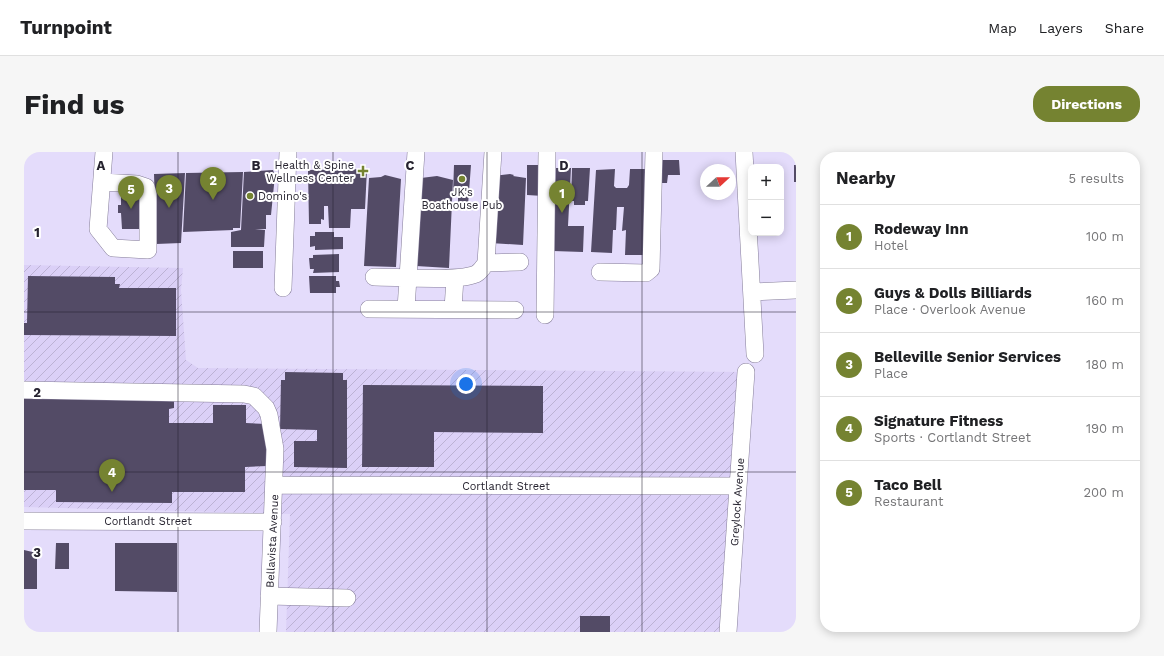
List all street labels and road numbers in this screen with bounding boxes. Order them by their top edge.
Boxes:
street label: Greylock Avenue [728,458,747,547]
street label: Cortlandt Street [462,480,550,493]
street label: Bellavista Avenue [264,494,281,588]
street label: Cortlandt Street [104,515,192,528]

